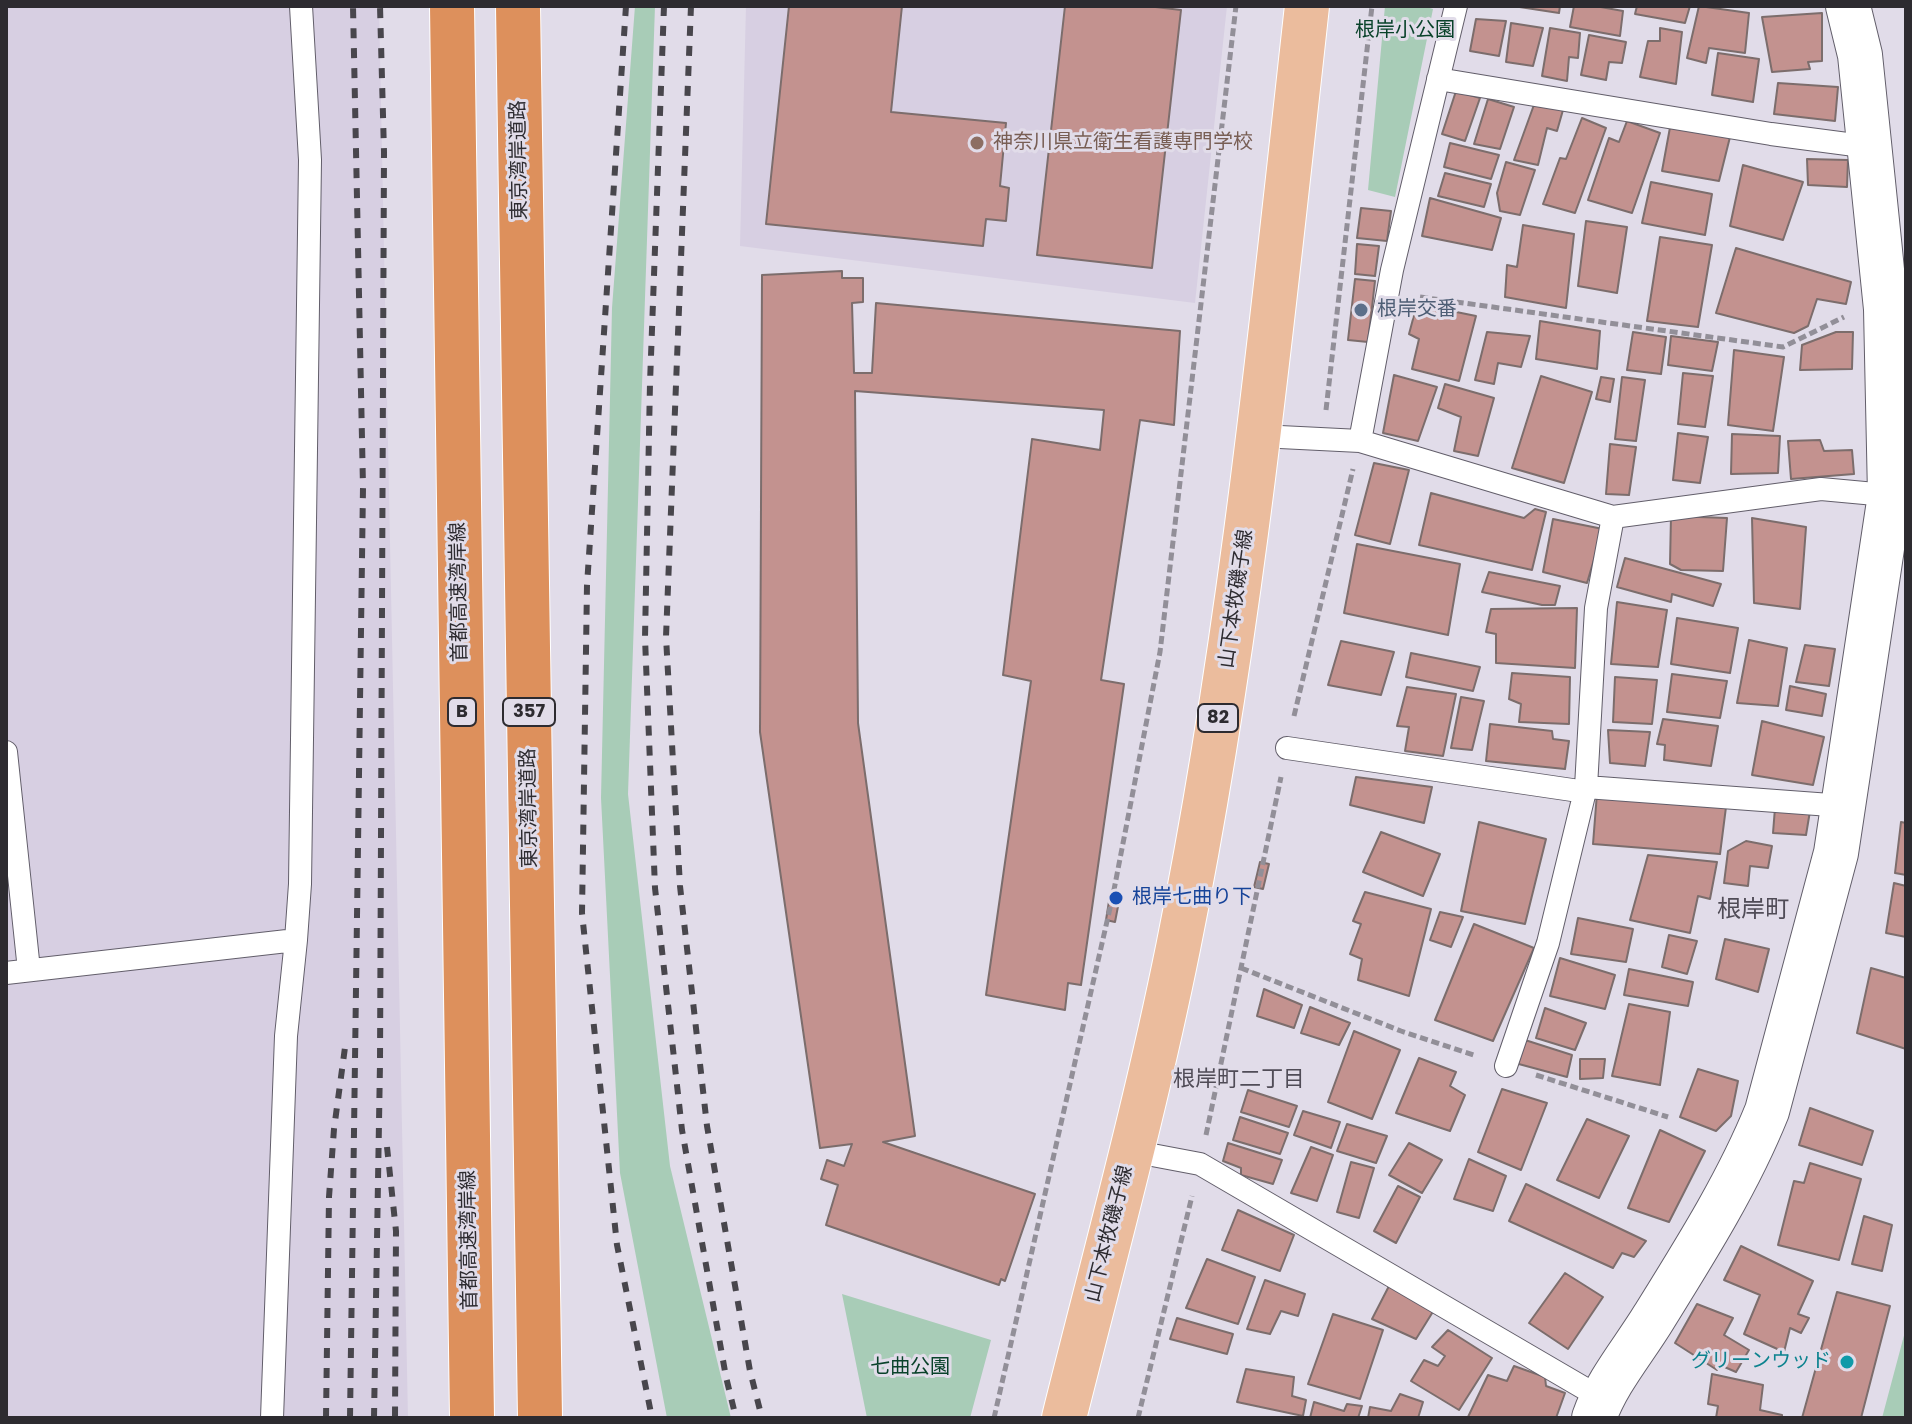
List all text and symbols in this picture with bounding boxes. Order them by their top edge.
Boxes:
park label: 根岸小公園 [1355,19,1455,43]
street label: 東京湾岸道路 [507,100,533,220]
place label: 神奈川県立衛生看護専門学校 [993,131,1253,155]
marker: 神奈川県立衛生看護専門学校 [968,134,986,152]
place label: 根岸交番 [1377,298,1457,322]
marker: 根岸交番 [1352,301,1370,319]
street label: 首都高速湾岸線 [447,522,473,662]
street label: 山下本牧磯子線 [1215,528,1259,670]
road number: B [448,698,476,726]
road number: 357 [503,698,555,726]
road number: 82 [1198,704,1238,732]
street label: 東京湾岸道路 [517,748,543,868]
place label: 根岸七曲り下 [1132,886,1252,910]
marker: 根岸七曲り下 [1107,889,1125,907]
district label: 根岸町 [1717,897,1789,925]
district label: 根岸町二丁目 [1173,1067,1305,1093]
street label: 山下本牧磯子線 [1081,1163,1139,1305]
street label: 首都高速湾岸線 [457,1170,483,1310]
place label: グリーンウッド [1691,1350,1831,1374]
marker: グリーンウッド [1838,1353,1856,1371]
park label: 七曲公園 [870,1356,950,1380]

